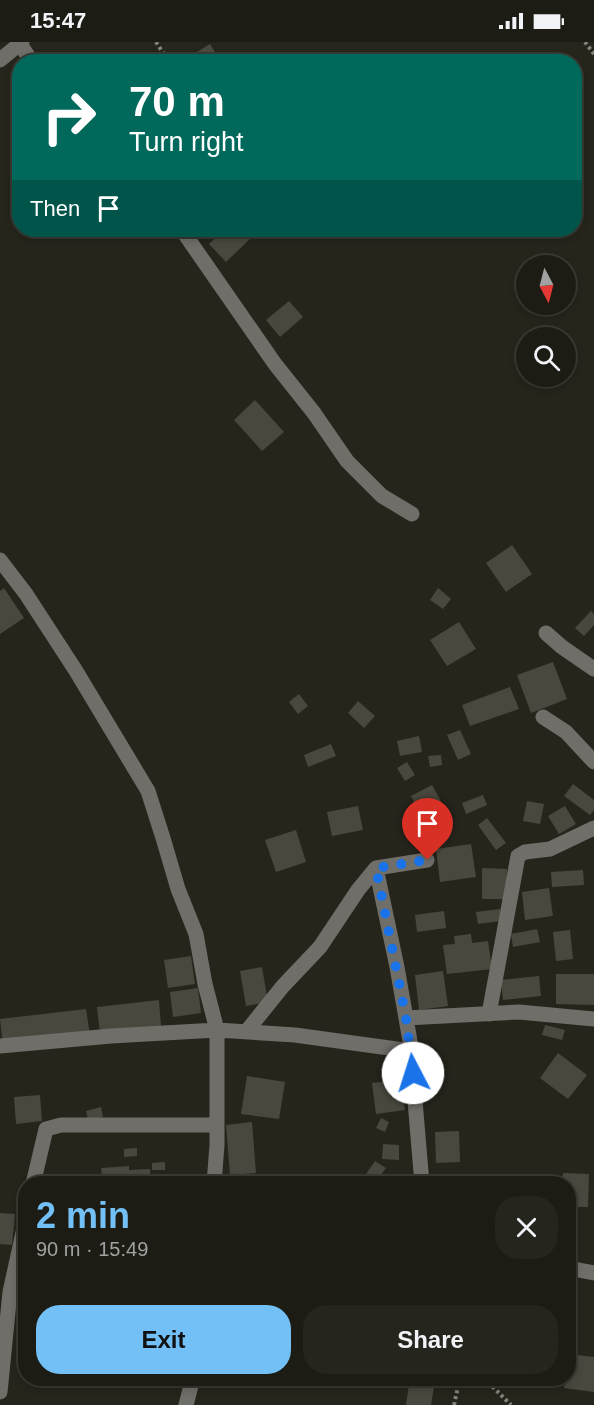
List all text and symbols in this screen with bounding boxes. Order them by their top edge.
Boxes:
text: 15:47 [30,8,86,33]
icon: right [30,78,108,156]
text: 70 m [129,78,225,125]
text: Turn right [129,127,244,157]
icon: arrive [92,192,125,225]
text: Then [30,196,80,221]
north arrow [516,255,576,315]
map controls [516,255,576,387]
button: search [516,327,576,387]
pin [402,798,453,860]
icon: arrive [411,807,444,840]
position arrow [381,1041,445,1105]
text: 2 min [36,1195,130,1236]
button: close [495,1196,558,1259]
text: 90 m · 15:49 [36,1238,148,1260]
button: Exit [36,1305,291,1374]
button: Share [303,1305,558,1374]

